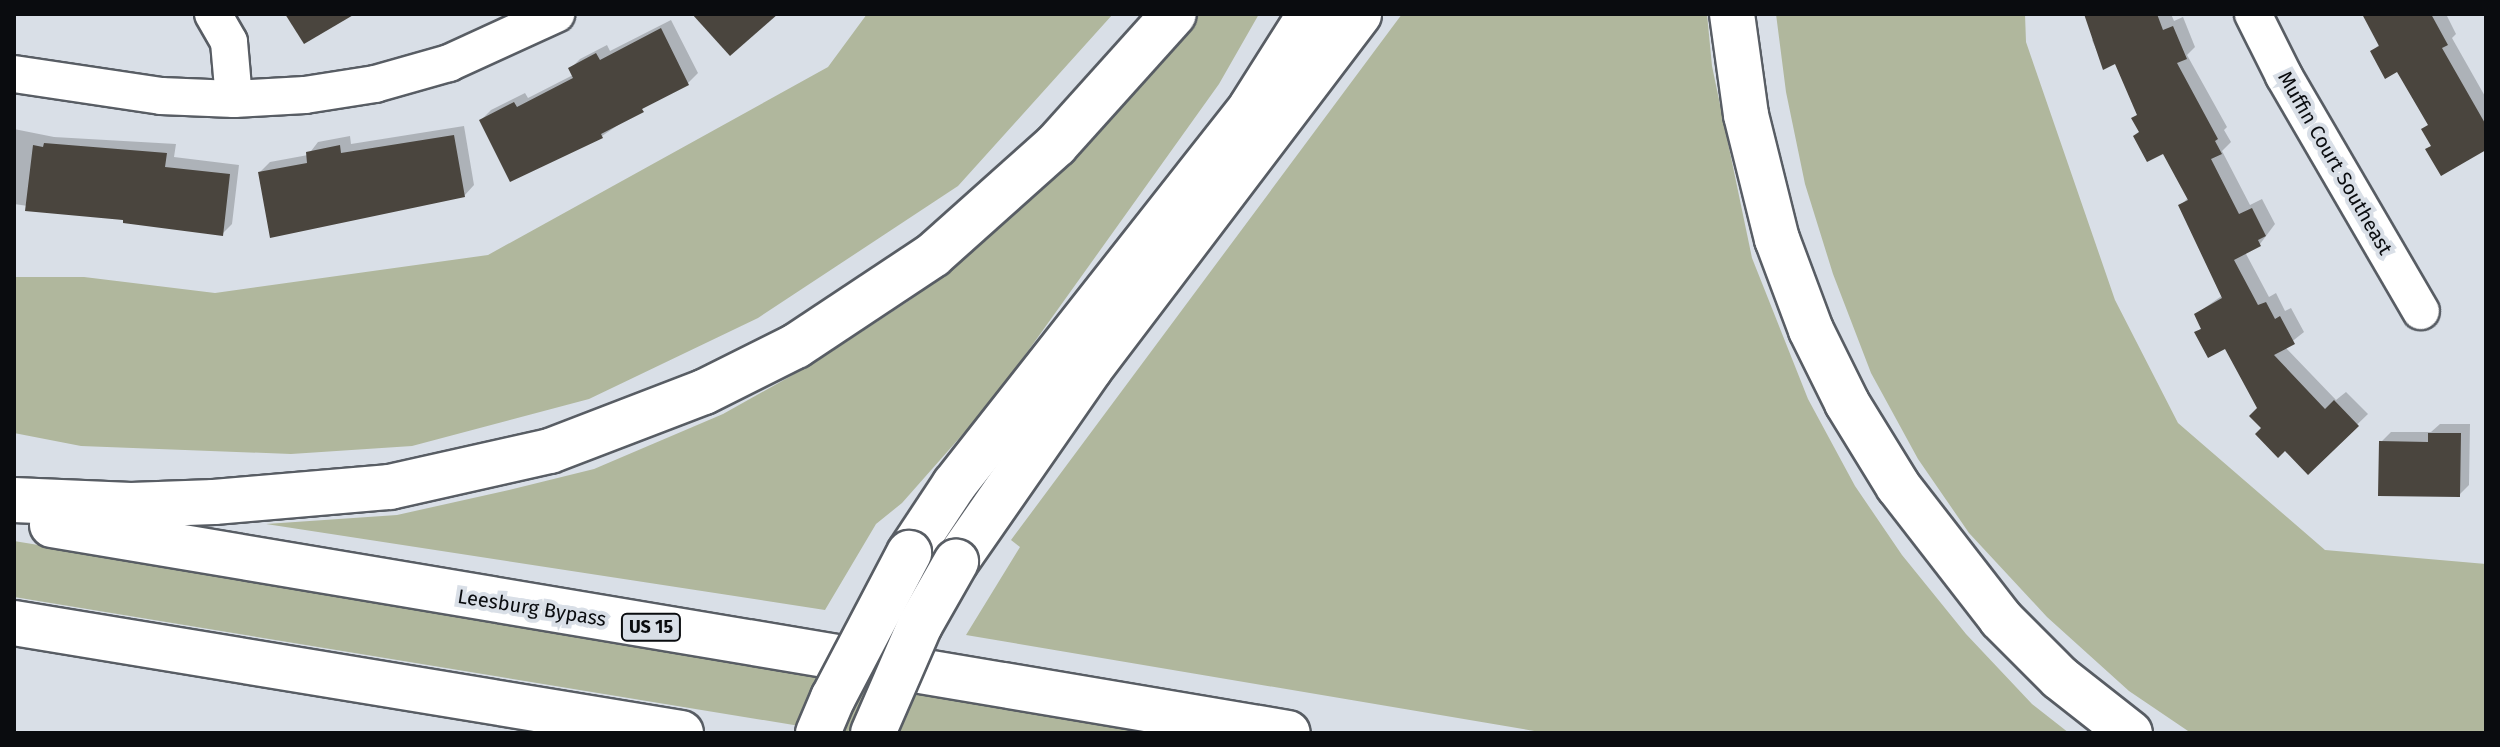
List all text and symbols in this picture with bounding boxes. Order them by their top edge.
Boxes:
street label: Muffin Court Southeast [2273,67,2397,259]
street label: Leesburg Bypass [456,584,608,632]
road number: US 15 [619,613,683,641]

